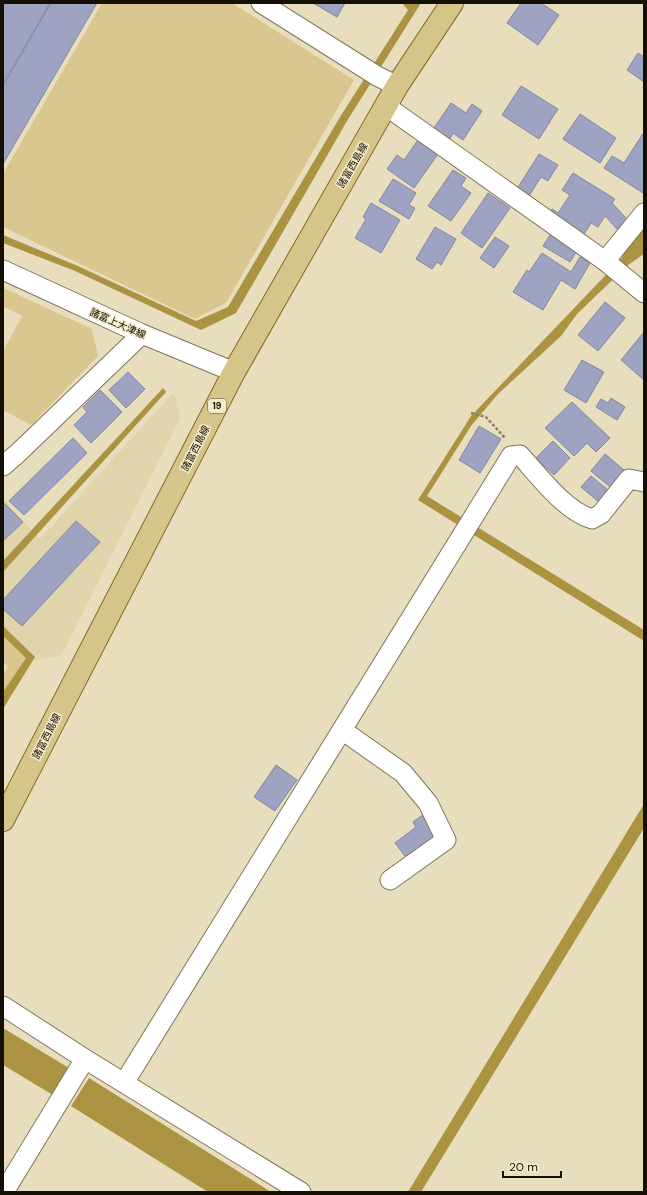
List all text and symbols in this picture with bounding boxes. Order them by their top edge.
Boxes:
street label: 諸富西島線 [334,140,371,190]
street label: 諸富上大津線 [88,305,148,342]
road number: 19 [208,399,226,413]
street label: 諸富西島線 [178,423,213,473]
street label: 諸富西島線 [29,711,64,761]
scale bar [503,1153,561,1179]
text: 20 m [509,1159,538,1175]

